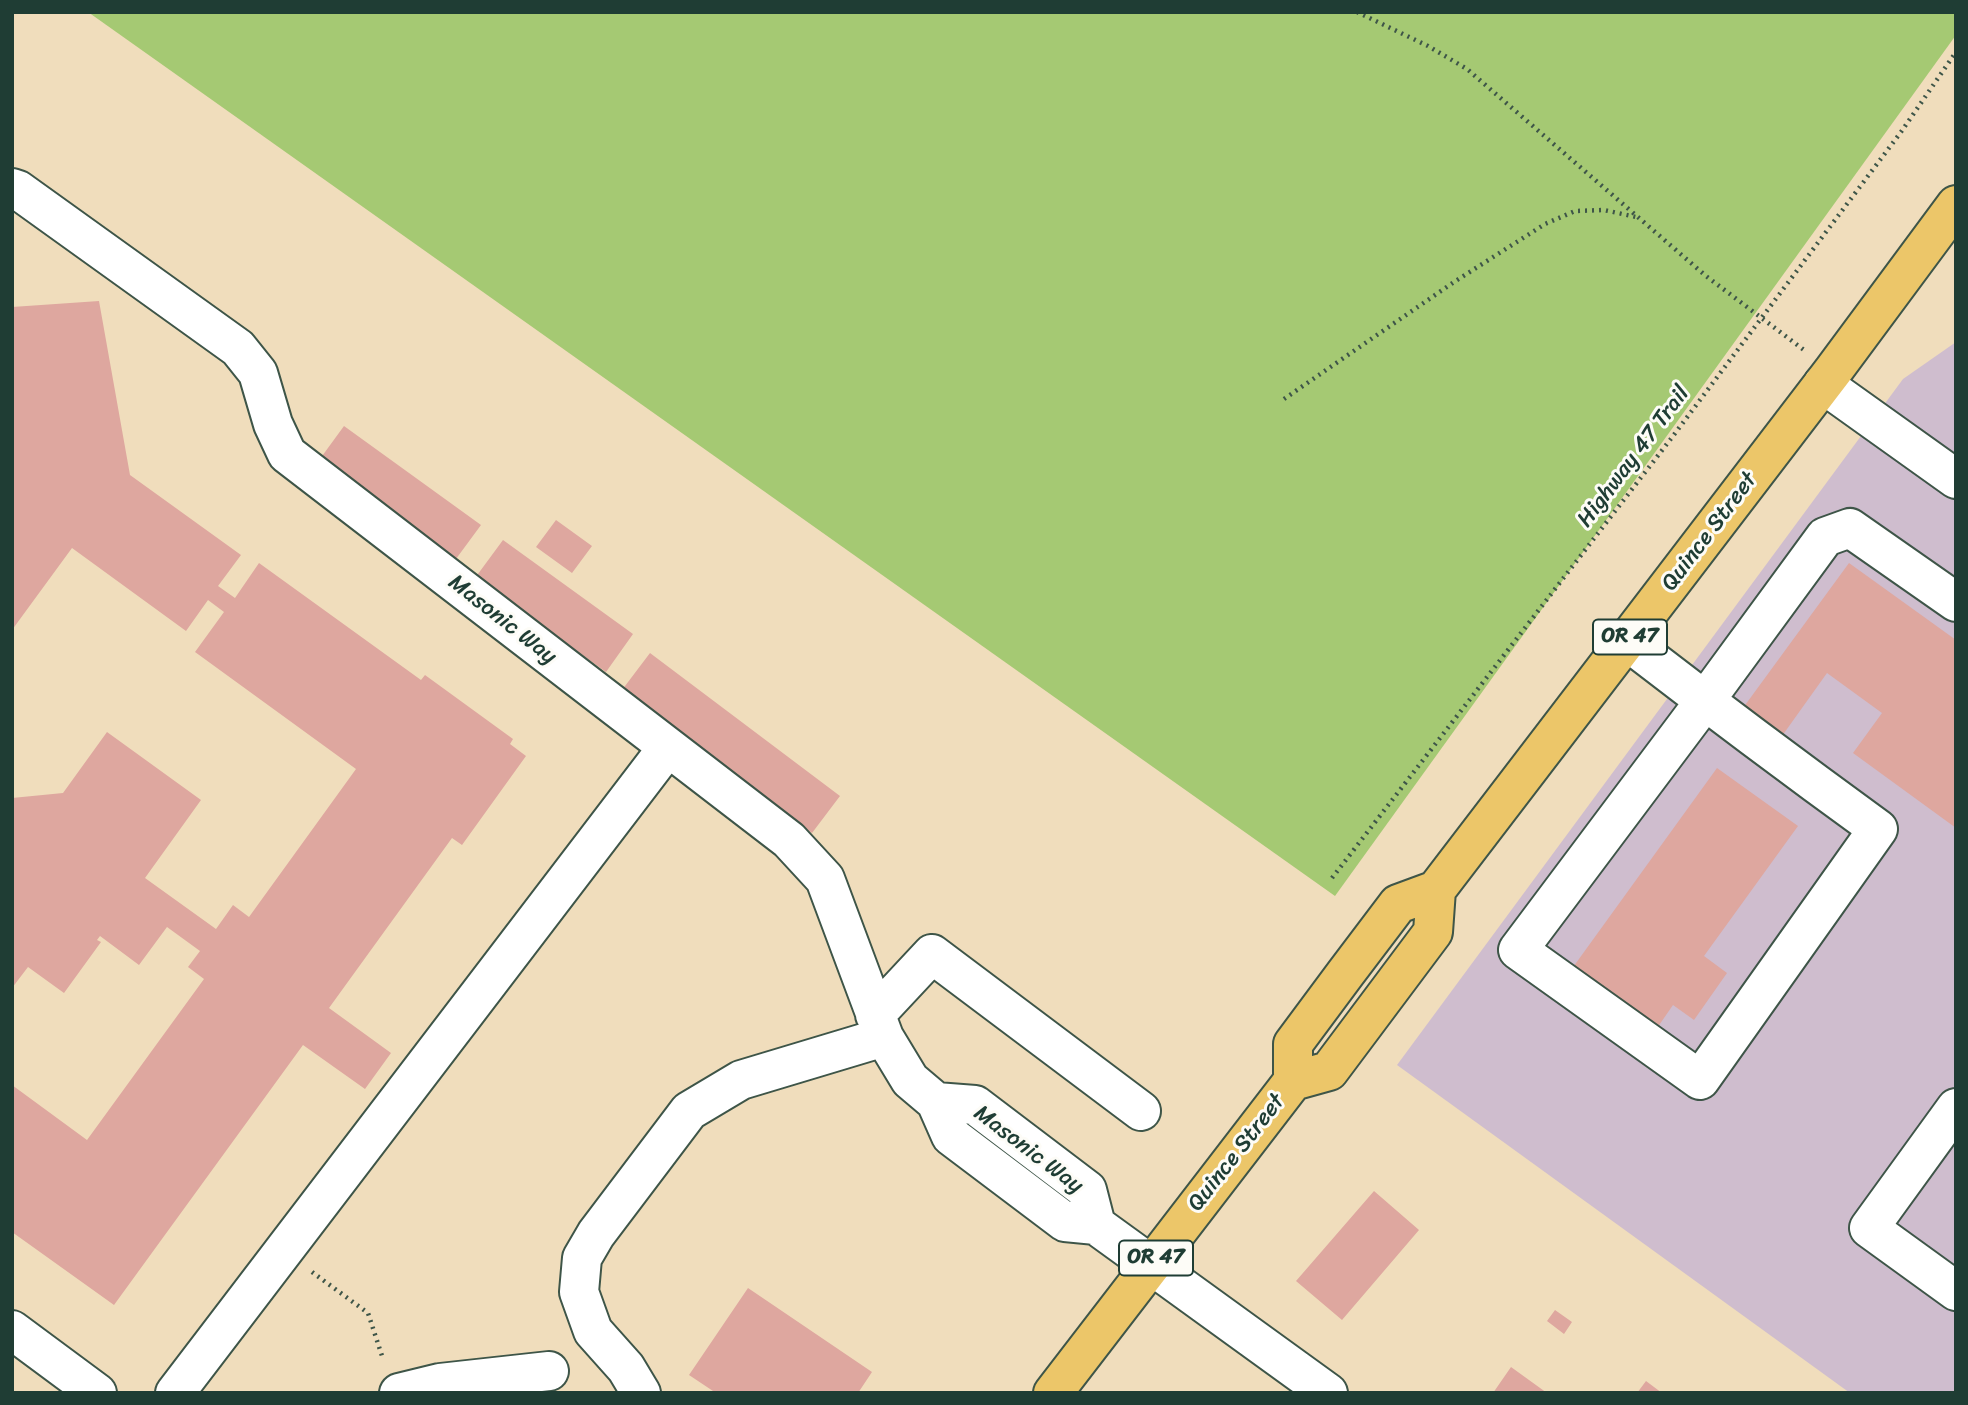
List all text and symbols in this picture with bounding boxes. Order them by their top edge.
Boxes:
street label: Highway 47 Trail [1572,381,1696,533]
street label: Quince Street [1656,467,1764,597]
street label: Masonic Way [442,569,562,671]
road number: OR 47 [1593,620,1667,654]
street label: Quince Street [1183,1089,1291,1217]
street label: Masonic Way [968,1100,1088,1200]
road number: OR 47 [1119,1240,1193,1276]

